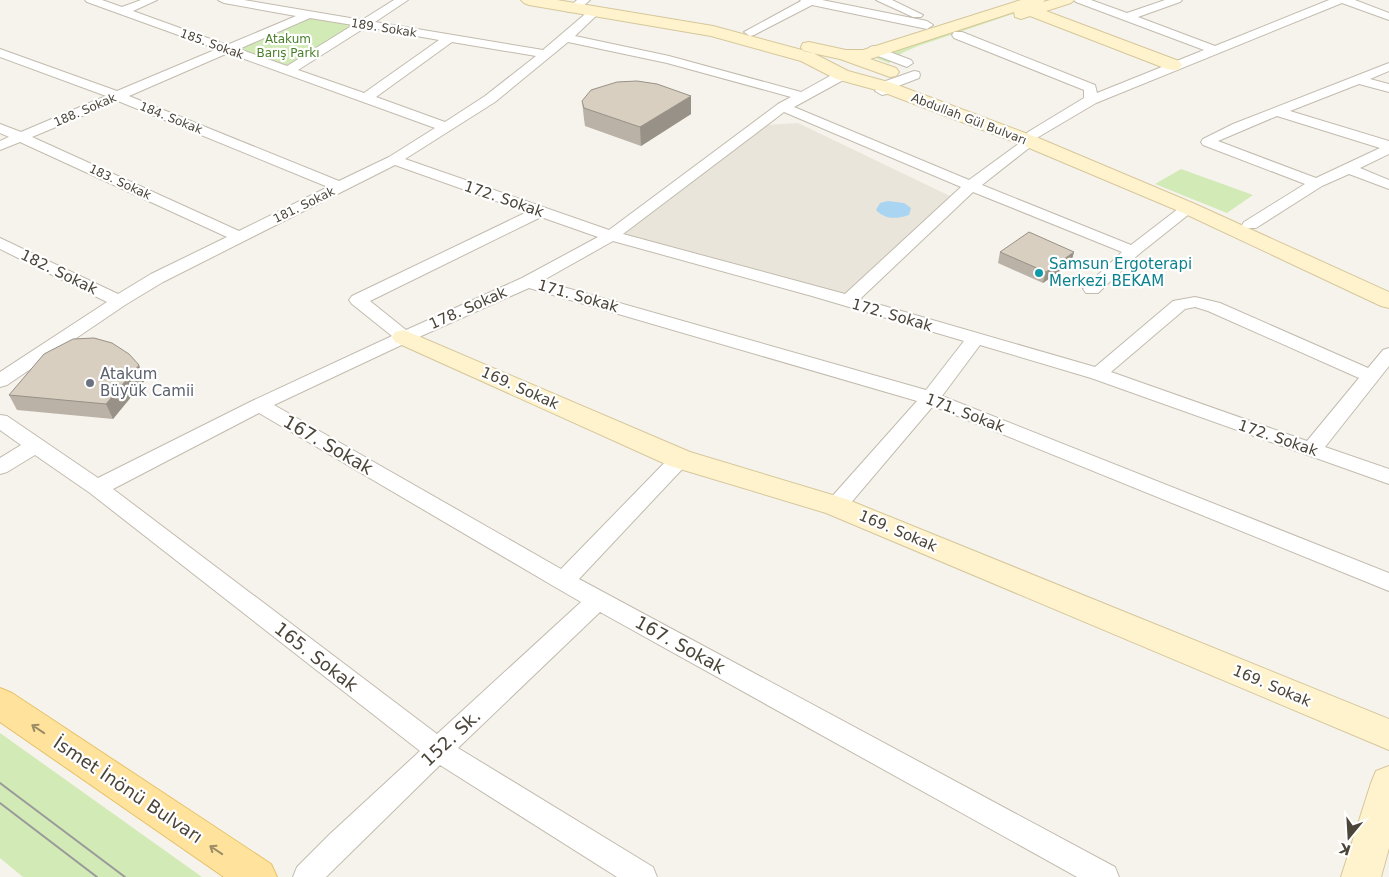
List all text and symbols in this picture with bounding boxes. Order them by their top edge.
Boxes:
street label: 189. Sokak [350,16,418,40]
street label: 185. Sokak [178,26,246,62]
park label: Atakum Barış Parkı [256,32,320,60]
street label: 188. Sokak [52,91,118,129]
street label: Abdullah Gül Bulvarı [909,91,1029,147]
street label: 184. Sokak [138,99,205,137]
street label: 183. Sokak [87,162,153,202]
street label: 172. Sokak [462,177,547,221]
street label: 181. Sokak [271,184,337,226]
street label: 182. Sokak [18,246,101,298]
place label: Samsun Ergoterapi Merkezi BEKAM [1049,255,1192,290]
marker: Samsun Ergoterapi Merkezi BEKAM [1033,267,1045,279]
street label: 171. Sokak [536,276,621,316]
street label: 178. Sokak [426,283,510,333]
street label: 172. Sokak [850,295,935,335]
street label: 169. Sokak [478,363,562,413]
place label: Atakum Büyük Camii [100,365,194,400]
marker: Atakum Büyük Camii [84,377,96,389]
street label: 171. Sokak [923,390,1007,436]
street label: 167. Sokak [280,411,377,479]
street label: 172. Sokak [1236,416,1321,460]
street label: 169. Sokak [856,506,940,556]
street label: 167. Sokak [632,611,729,678]
street label: 165. Sokak [271,618,363,696]
street label: 169. Sokak [1230,661,1314,711]
street label: 152. Sk. [417,705,485,770]
one-way arrow [31,724,45,735]
street label: İsmet İnönü Bulvarı [50,732,207,847]
north arrow [1324,812,1374,862]
text: K [1336,840,1353,859]
one-way arrow [209,845,223,855]

